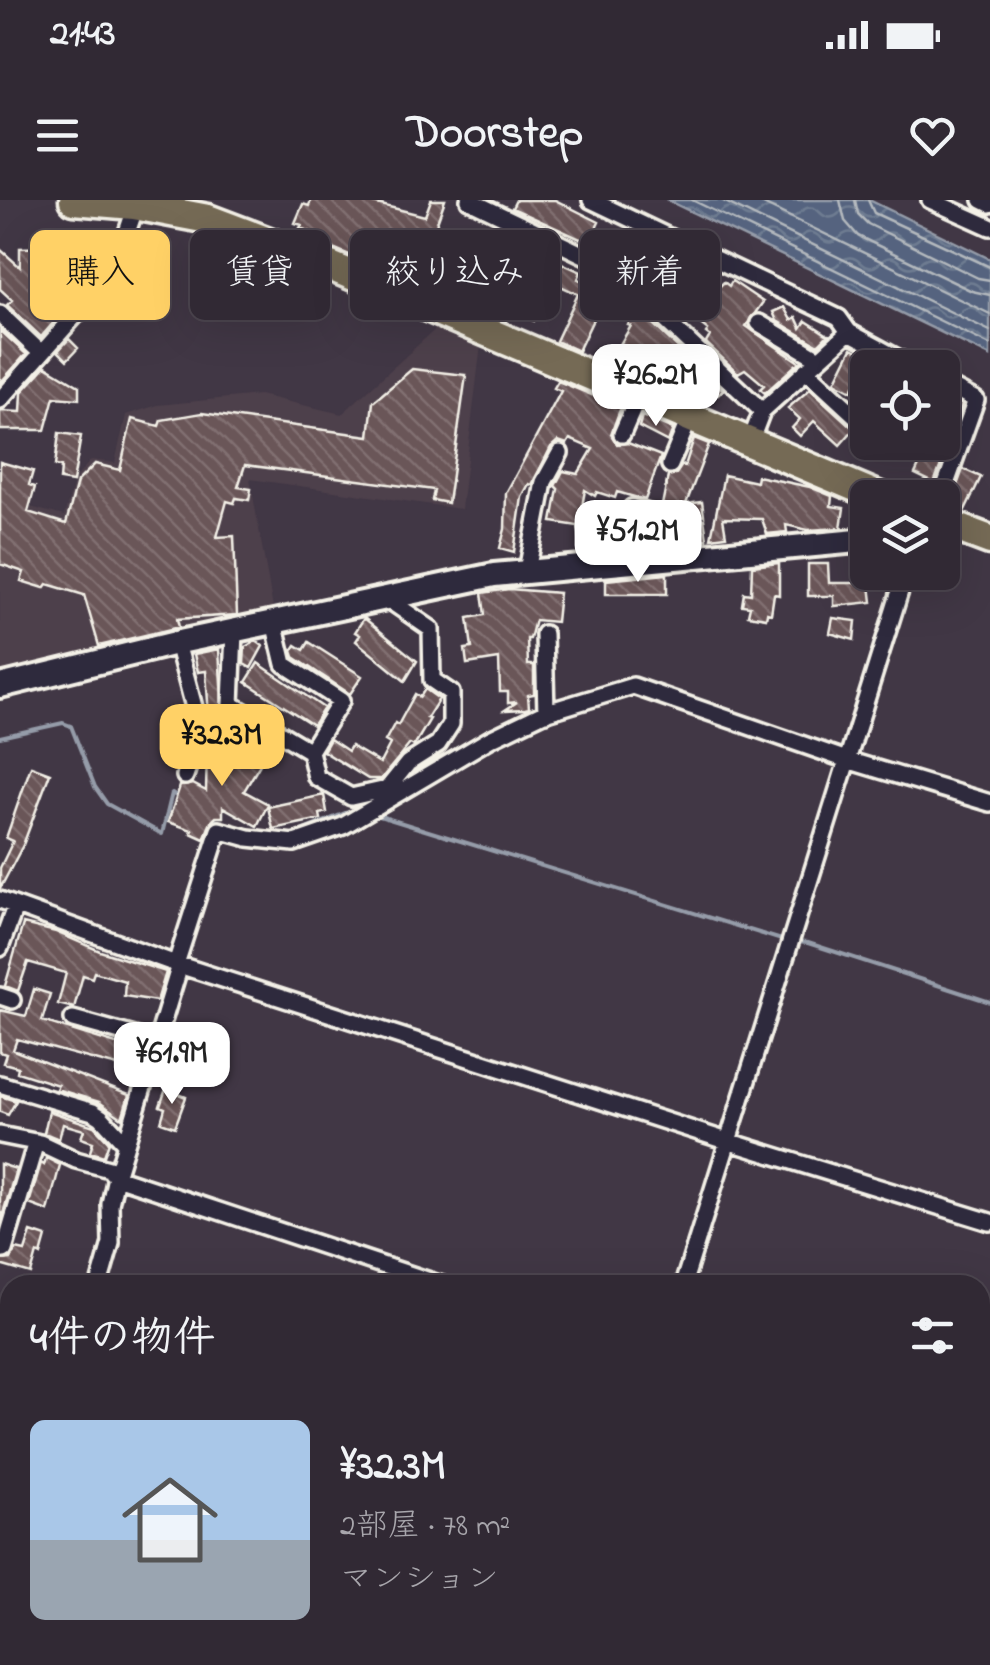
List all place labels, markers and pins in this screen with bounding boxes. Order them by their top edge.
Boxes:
pin: ¥26.2M [575,344,737,429]
pin: ¥51.2M [557,500,719,585]
pin: ¥32.3M [141,704,303,789]
pin: ¥61.9M [91,1022,253,1107]

